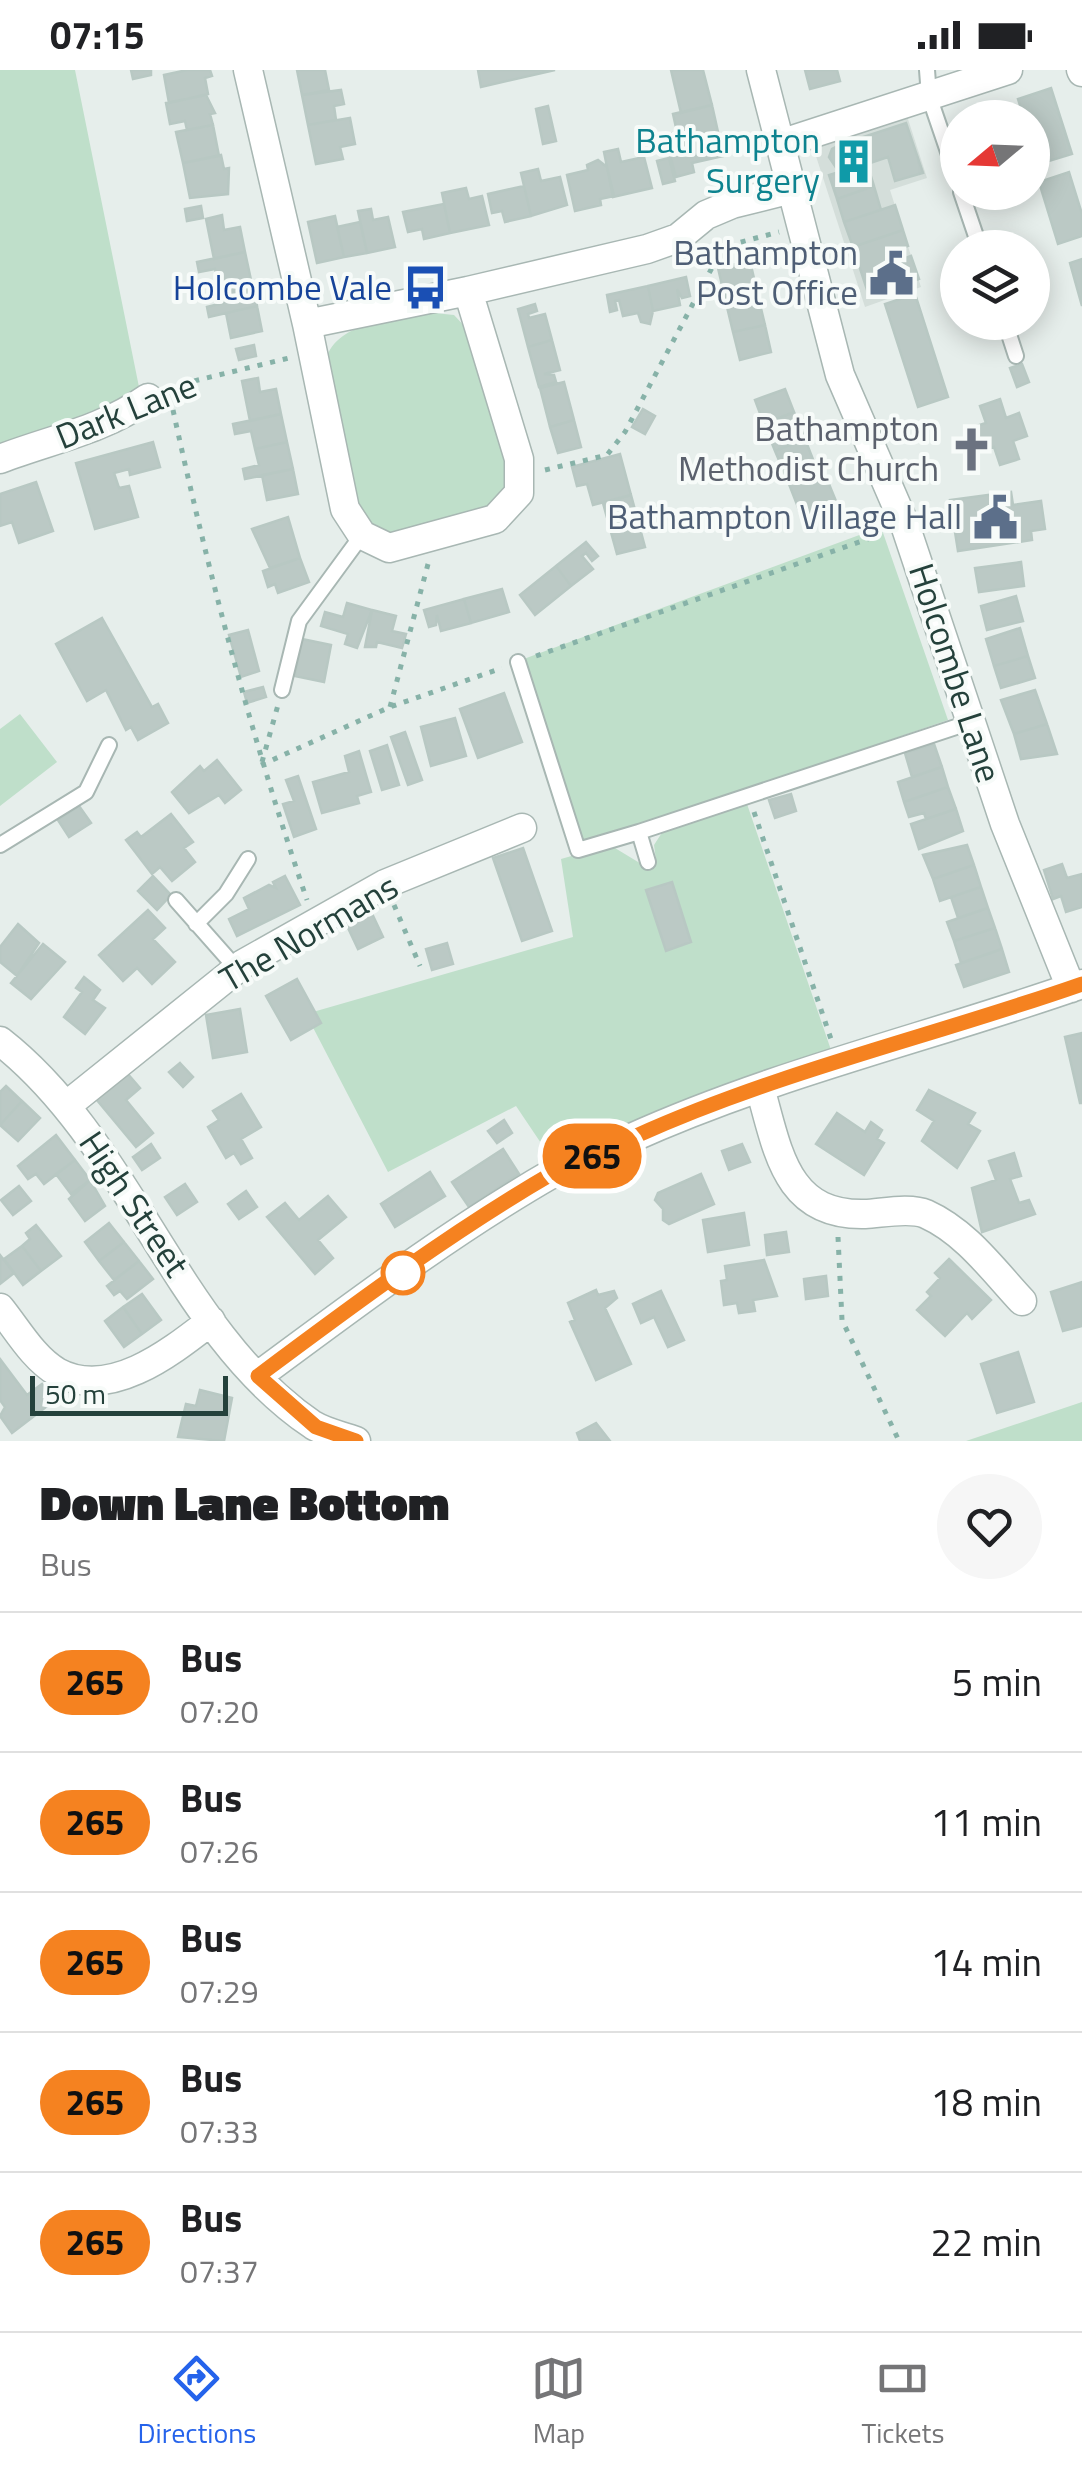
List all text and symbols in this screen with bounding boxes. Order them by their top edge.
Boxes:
text: 07:15 [50,6,145,64]
north arrow [940,100,1050,210]
map controls [940,100,1050,340]
place label: Bathampton Surgery [635,113,820,207]
building icon: Bathampton Surgery [829,137,877,185]
place label: Bathampton Post Office [673,225,858,319]
button: layers [940,230,1050,340]
public building icon: Bathampton Post Office [867,249,915,297]
place label: Holcombe Vale [173,260,392,314]
bus stop icon: Holcombe Vale [401,264,449,312]
street label: Dark Lane [47,357,204,463]
place label: Bathampton Methodist Church [678,401,939,495]
church icon: Bathampton Methodist Church [948,425,996,473]
place label: Bathampton Village Hall [607,489,962,543]
public building icon: Bathampton Village Hall [971,493,1019,541]
street label: Holcombe Lane [895,556,1017,789]
street label: The Normans [209,859,408,1005]
street label: High Street [66,1120,204,1287]
line badge: 265 [534,1124,650,1188]
text: 265 [563,1129,621,1183]
unlabelled marker [382,1252,424,1294]
scale bar [30,1371,228,1416]
text: 50 m [45,1372,106,1415]
text: Down Lane Bottom [40,1466,449,1539]
button: heart [937,1474,1042,1579]
text: Bus [40,1540,92,1588]
text: Bus [180,1629,242,1687]
text: 5 min [952,1653,1042,1711]
text: 265 [66,1655,124,1709]
text: 07:20 [180,1687,259,1735]
text: Bus [180,1769,242,1827]
text: 11 min [931,1793,1042,1851]
text: 265 [66,1795,124,1849]
text: 07:26 [180,1827,259,1875]
text: Bus [180,1909,242,1967]
text: 14 min [931,1933,1042,1991]
text: 265 [66,1935,124,1989]
text: 07:29 [180,1967,259,2015]
text: Bus [180,2049,242,2107]
text: 18 min [931,2073,1042,2131]
text: 265 [66,2075,124,2129]
text: 07:33 [180,2107,259,2155]
text: Bus [180,2189,242,2247]
text: 22 min [931,2213,1042,2271]
text: 265 [66,2215,124,2269]
text: 07:37 [180,2247,259,2295]
tab: Directions [138,2351,256,2454]
tab: Map [531,2351,586,2454]
tab: Tickets [861,2351,944,2454]

